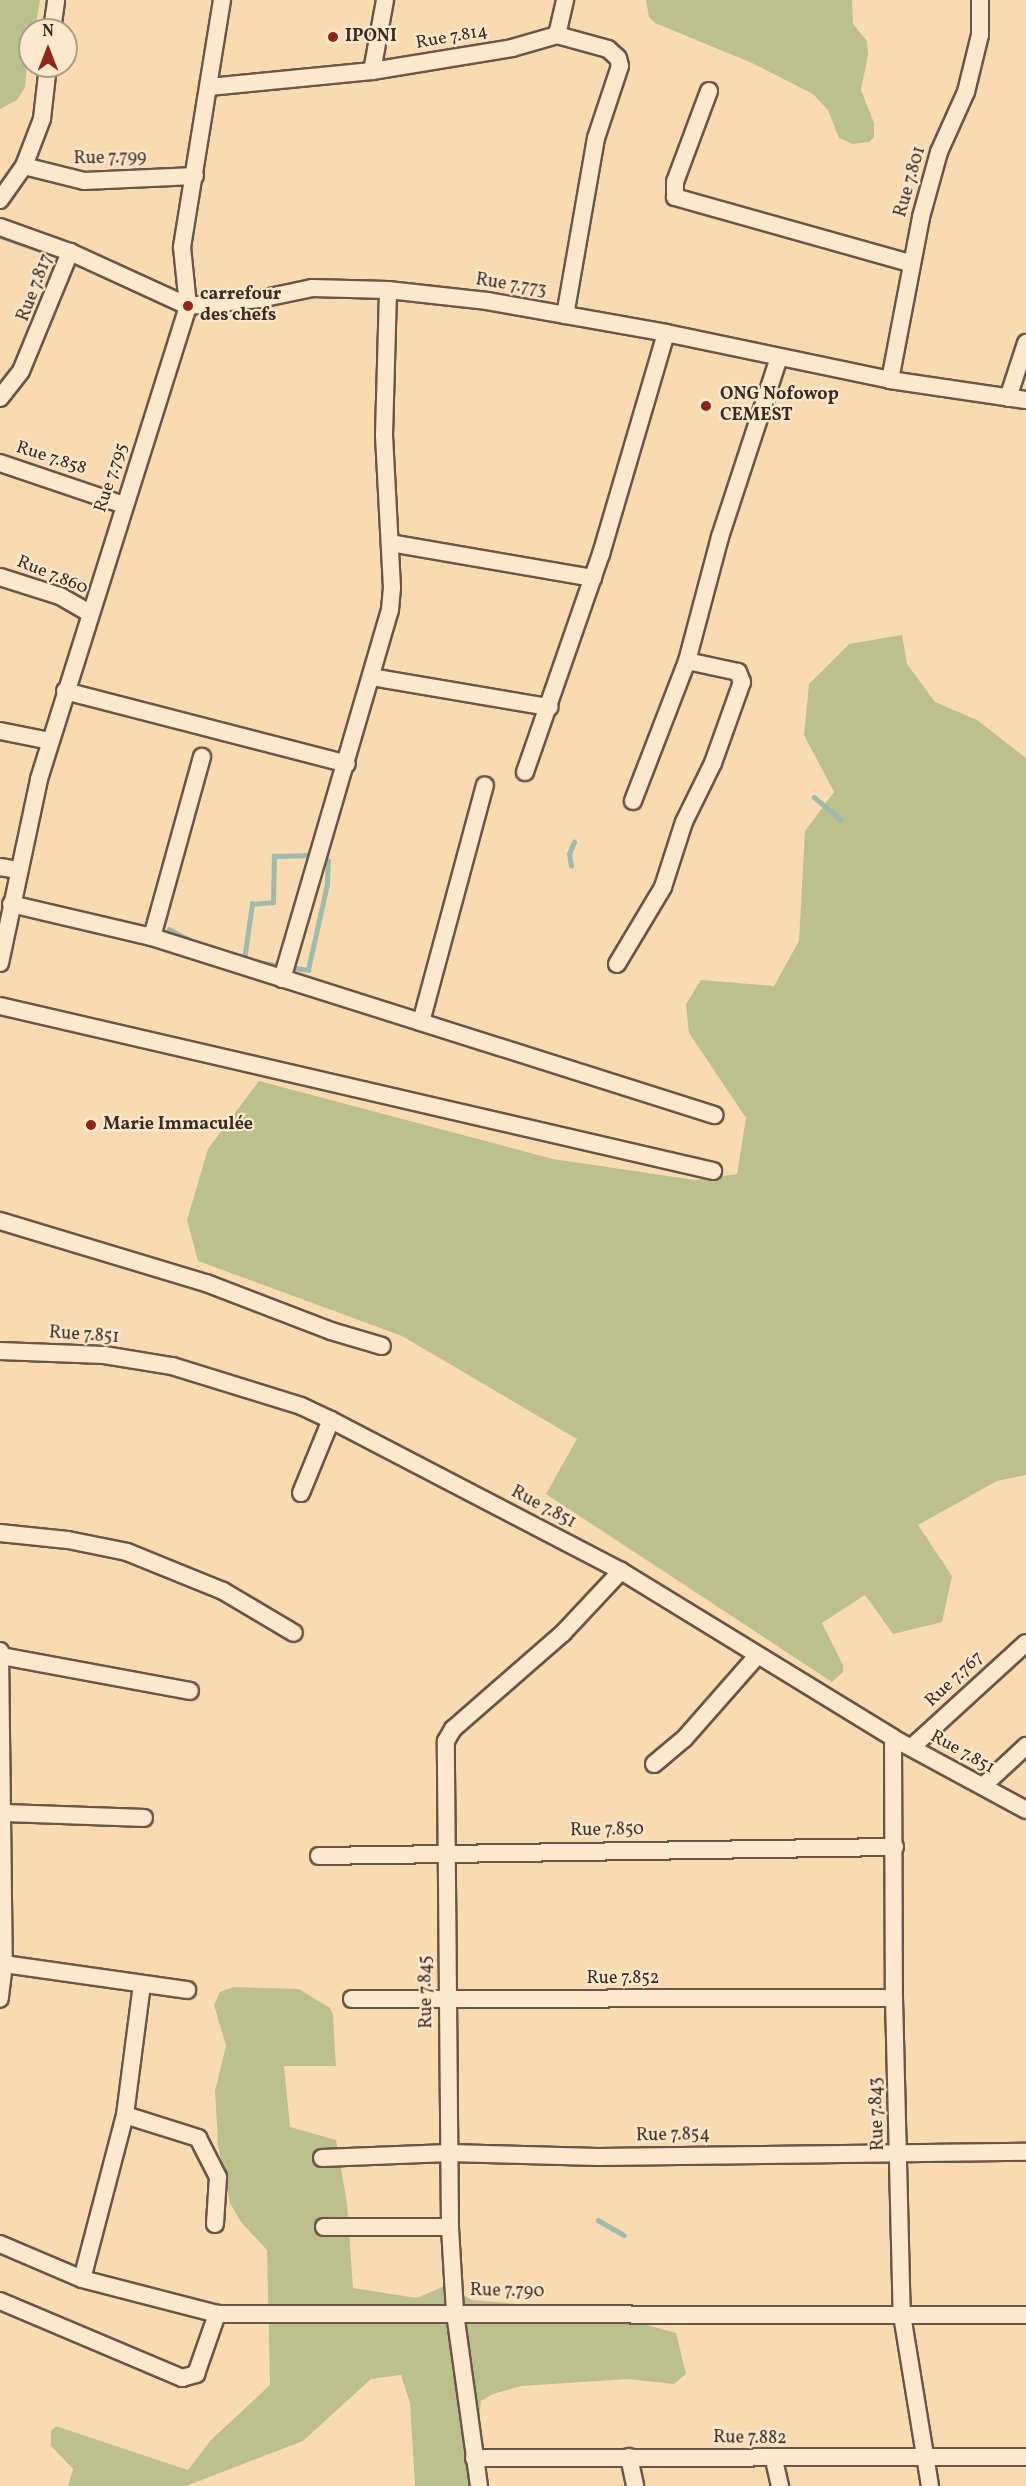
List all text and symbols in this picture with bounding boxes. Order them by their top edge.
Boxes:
north arrow [18,18,78,78]
text: N [42,21,54,43]
street label: Rue 7.814 [414,21,490,55]
place label: IPONI [345,26,397,48]
marker: IPONI [326,30,340,44]
street label: Rue 7.801 [891,144,931,220]
street label: Rue 7.799 [73,148,147,170]
street label: Rue 7.817 [13,251,59,325]
street label: Rue 7.773 [474,270,548,302]
place label: carrefour des chefs [200,285,281,328]
marker: carrefour des chefs [181,299,195,313]
place label: ONG Nofowop CEMEST [720,385,839,428]
marker: ONG Nofowop CEMEST [697,397,715,415]
street label: Rue 7.858 [13,438,89,480]
street label: Rue 7.795 [91,441,133,515]
street label: Rue 7.860 [13,552,91,600]
place label: Marie Immaculée [103,1114,253,1136]
marker: Marie Immaculée [84,1118,98,1132]
street label: Rue 7.851 [48,1323,120,1349]
street label: Rue 7.851 [507,1482,579,1534]
street label: Rue 7.767 [921,1648,989,1712]
street label: Rue 7.851 [926,1726,998,1780]
street label: Rue 7.850 [570,1820,644,1842]
street label: Rue 7.845 [416,1955,438,2029]
street label: Rue 7.852 [586,1968,660,1990]
street label: Rue 7.843 [866,2077,890,2151]
street label: Rue 7.854 [636,2125,710,2147]
street label: Rue 7.790 [470,2281,544,2303]
street label: Rue 7.882 [713,2428,787,2450]

